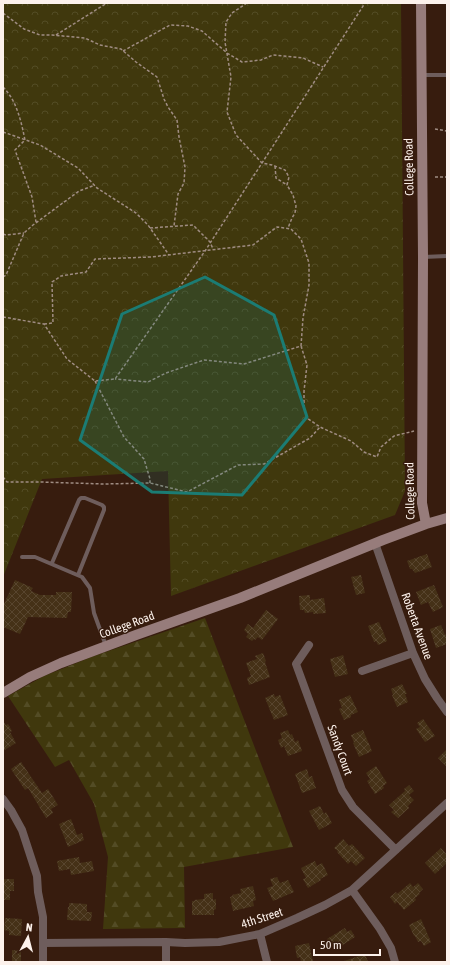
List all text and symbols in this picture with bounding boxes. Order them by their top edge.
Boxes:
street label: College Road [401,138,417,196]
street label: College Road [402,462,418,520]
street label: Roberta Avenue [398,591,436,661]
street label: College Road [98,609,156,641]
street label: Sandy Court [324,723,356,778]
street label: 4th Street [239,905,285,931]
north arrow [8,917,48,957]
text: N [25,921,33,933]
scale bar [314,931,380,957]
text: 50 m [320,938,342,952]

